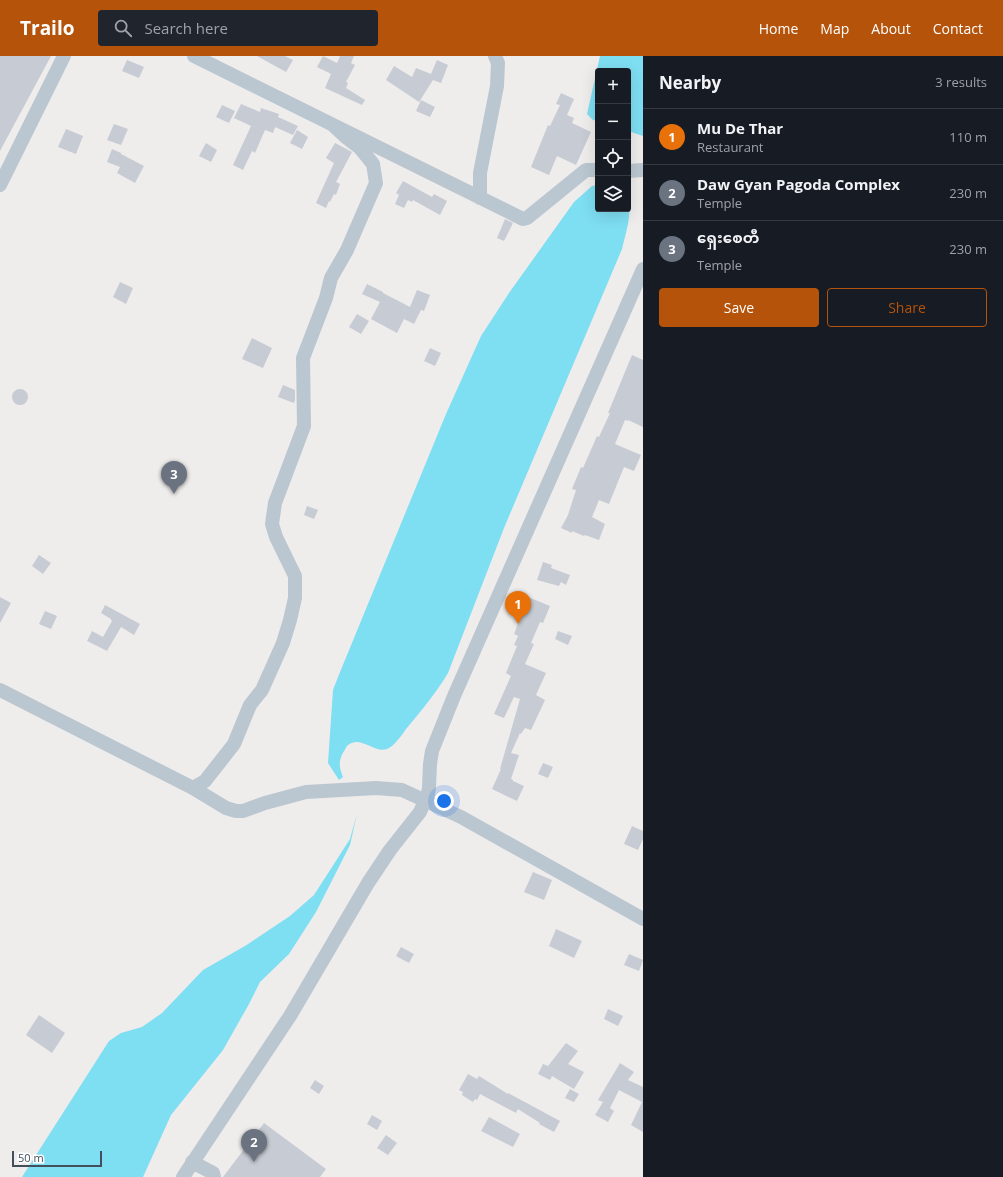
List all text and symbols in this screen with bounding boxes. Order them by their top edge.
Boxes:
search box [98,10,378,46]
text: Trailo [20,15,74,41]
icon: search [112,17,134,39]
text: Search here [144,18,228,38]
text: Home [759,19,798,38]
text: Map [820,19,849,38]
text: About [871,19,911,38]
text: Contact [933,19,983,38]
map controls [595,68,631,212]
button: + [595,68,631,104]
text: Nearby [659,71,721,94]
text: 3 results [935,73,987,91]
button: − [595,104,631,140]
text: Mu De Thar [697,118,783,138]
text: 1 [668,128,676,146]
text: 110 m [949,128,987,146]
text: Restaurant [697,138,764,156]
button: locate [595,140,631,176]
text: Daw Gyan Pagoda Complex [697,174,900,194]
button: layers [595,176,631,212]
text: 2 [668,184,676,202]
text: 230 m [949,184,987,202]
text: Temple [697,194,742,212]
text: ရှေးစေတီ [697,227,759,247]
text: 3 [668,240,676,258]
text: 230 m [949,240,987,258]
text: Temple [697,256,742,274]
button: Save [659,288,819,327]
button: Share [827,288,987,327]
pin: 3 [161,461,187,494]
pin: 1 [505,591,531,624]
your location [434,791,454,811]
pin: 2 [241,1129,267,1162]
scale bar [12,1149,102,1168]
text: 50 m [18,1150,44,1165]

